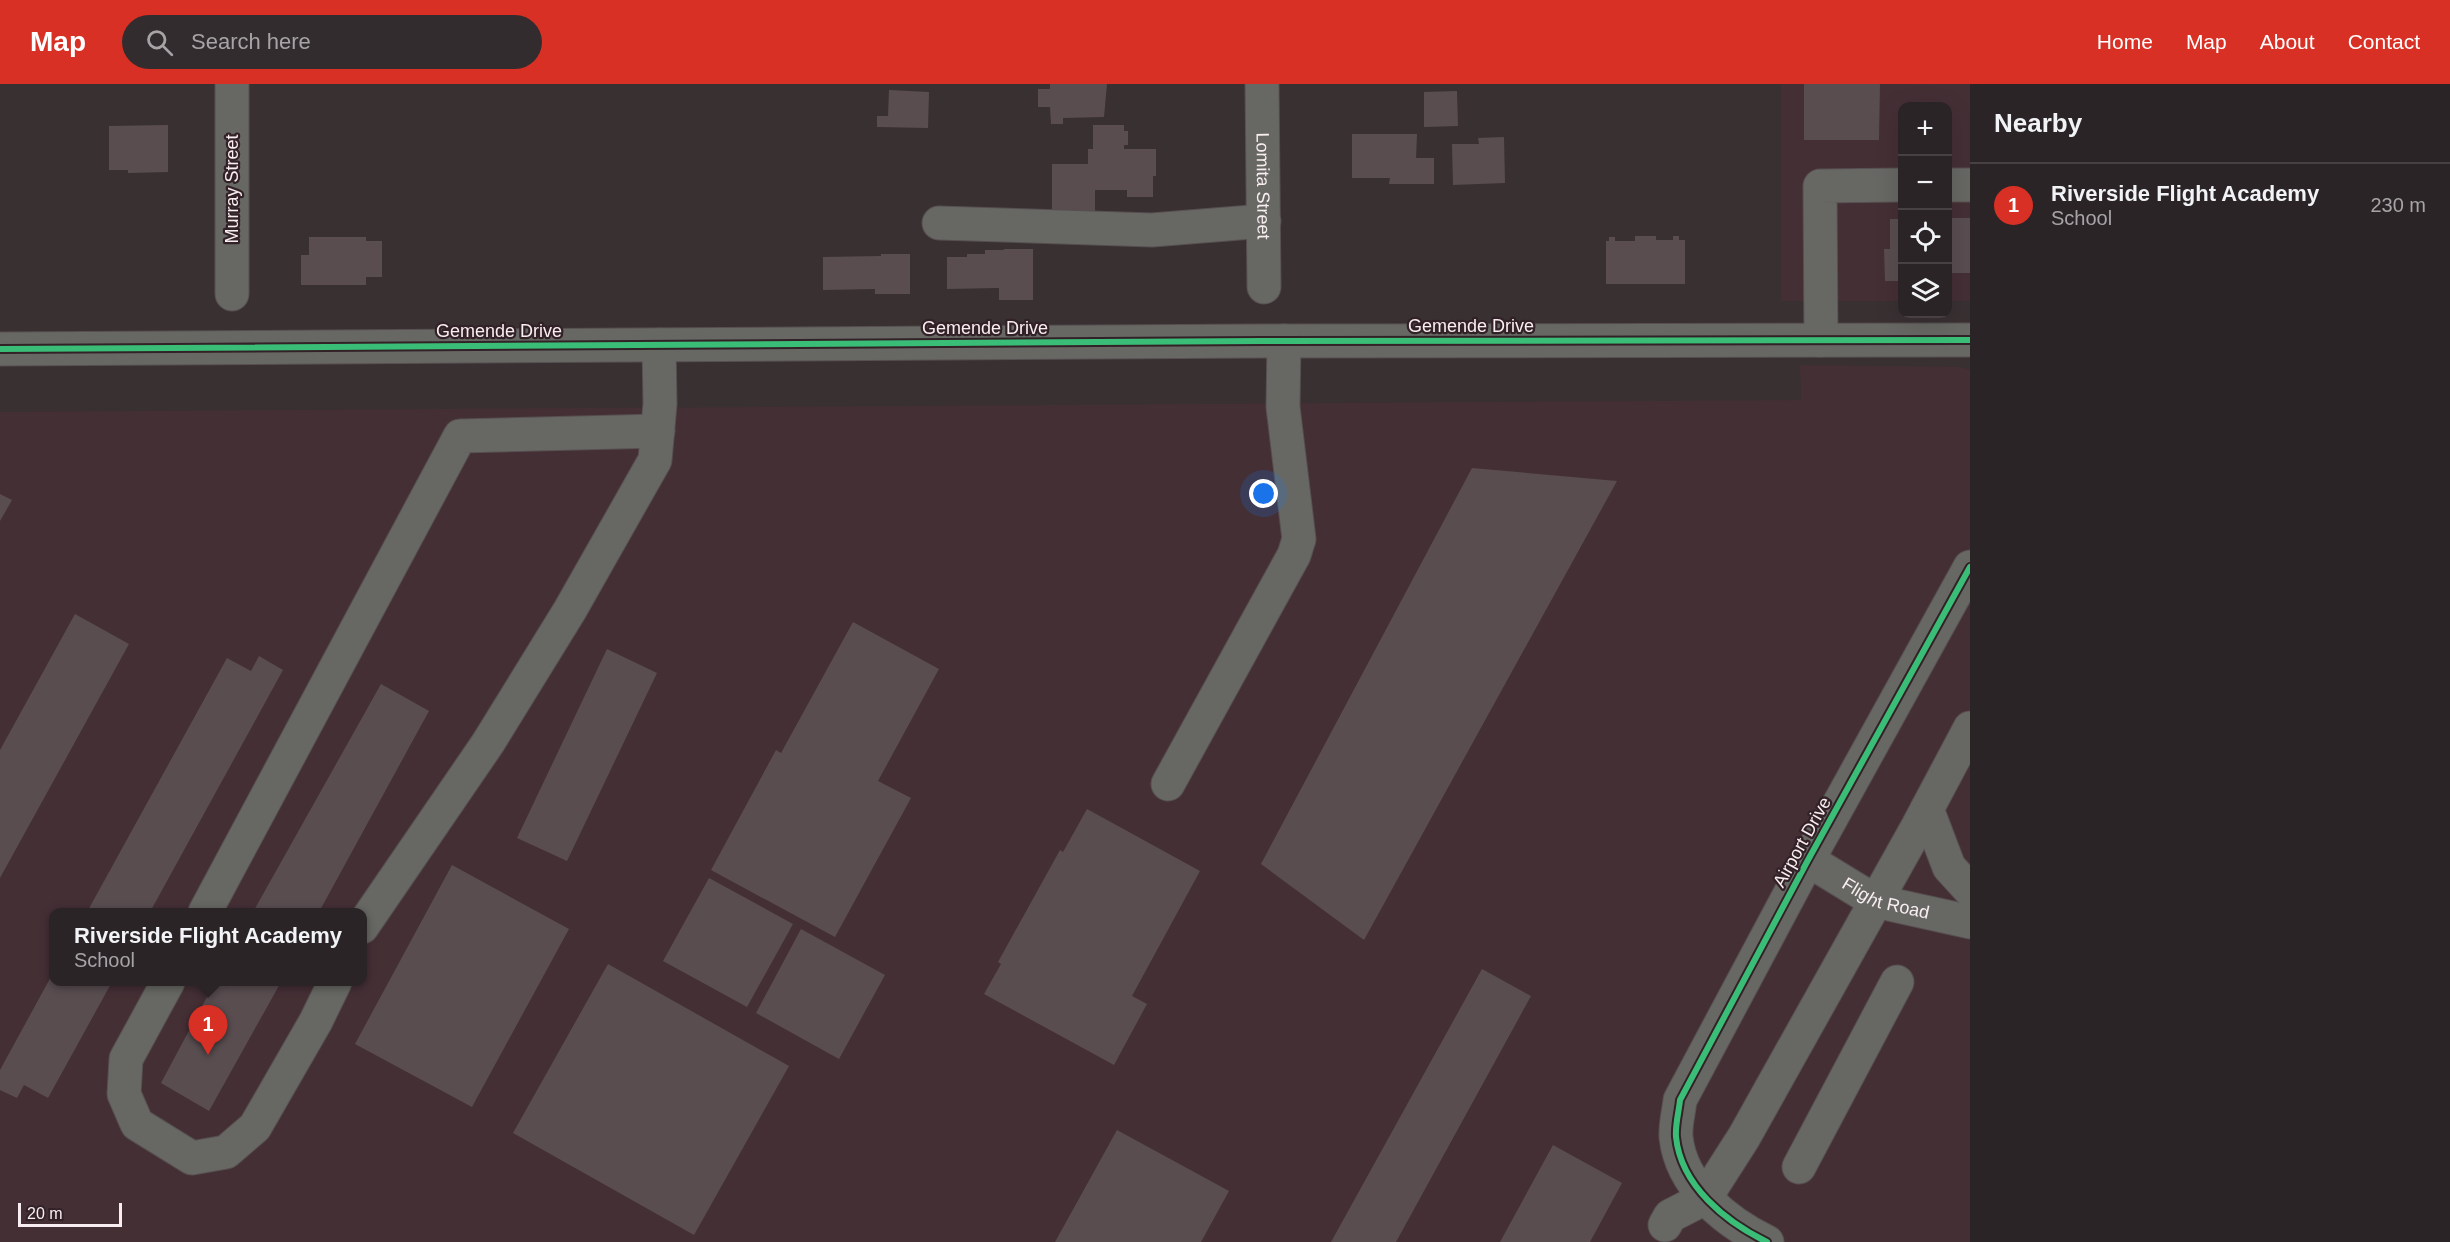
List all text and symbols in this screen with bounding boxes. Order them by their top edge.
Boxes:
search box [122,15,542,69]
text: Map [30,26,86,57]
icon: search [143,26,176,59]
text: Search here [191,29,311,54]
text: Home [2097,30,2153,53]
text: Map [2186,30,2227,53]
text: About [2260,30,2315,53]
text: Contact [2348,30,2420,53]
map controls [1898,102,1952,318]
button: + [1898,102,1952,156]
text: Nearby [1994,108,2082,138]
street label: Lomita Street [1252,132,1274,240]
street label: Murray Street [222,134,242,244]
button: − [1898,156,1952,210]
text: Riverside Flight Academy [2051,181,2319,206]
text: 1 [2008,194,2019,216]
text: 230 m [2370,194,2426,216]
text: School [2051,207,2112,229]
button: locate [1898,210,1952,264]
button: layers [1898,264,1952,318]
street label: Gemende Drive [1408,316,1534,336]
street label: Gemende Drive [922,318,1048,338]
street label: Gemende Drive [436,321,562,341]
your location [1249,479,1278,508]
street label: Airport Drive [1769,793,1835,891]
street label: Flight Road [1839,873,1931,923]
popup [49,908,367,986]
text: Riverside Flight Academy [74,923,342,948]
text: School [74,949,135,971]
pin: 1 [188,1006,228,1055]
scale bar [18,1200,122,1228]
text: 20 m [27,1205,63,1222]

